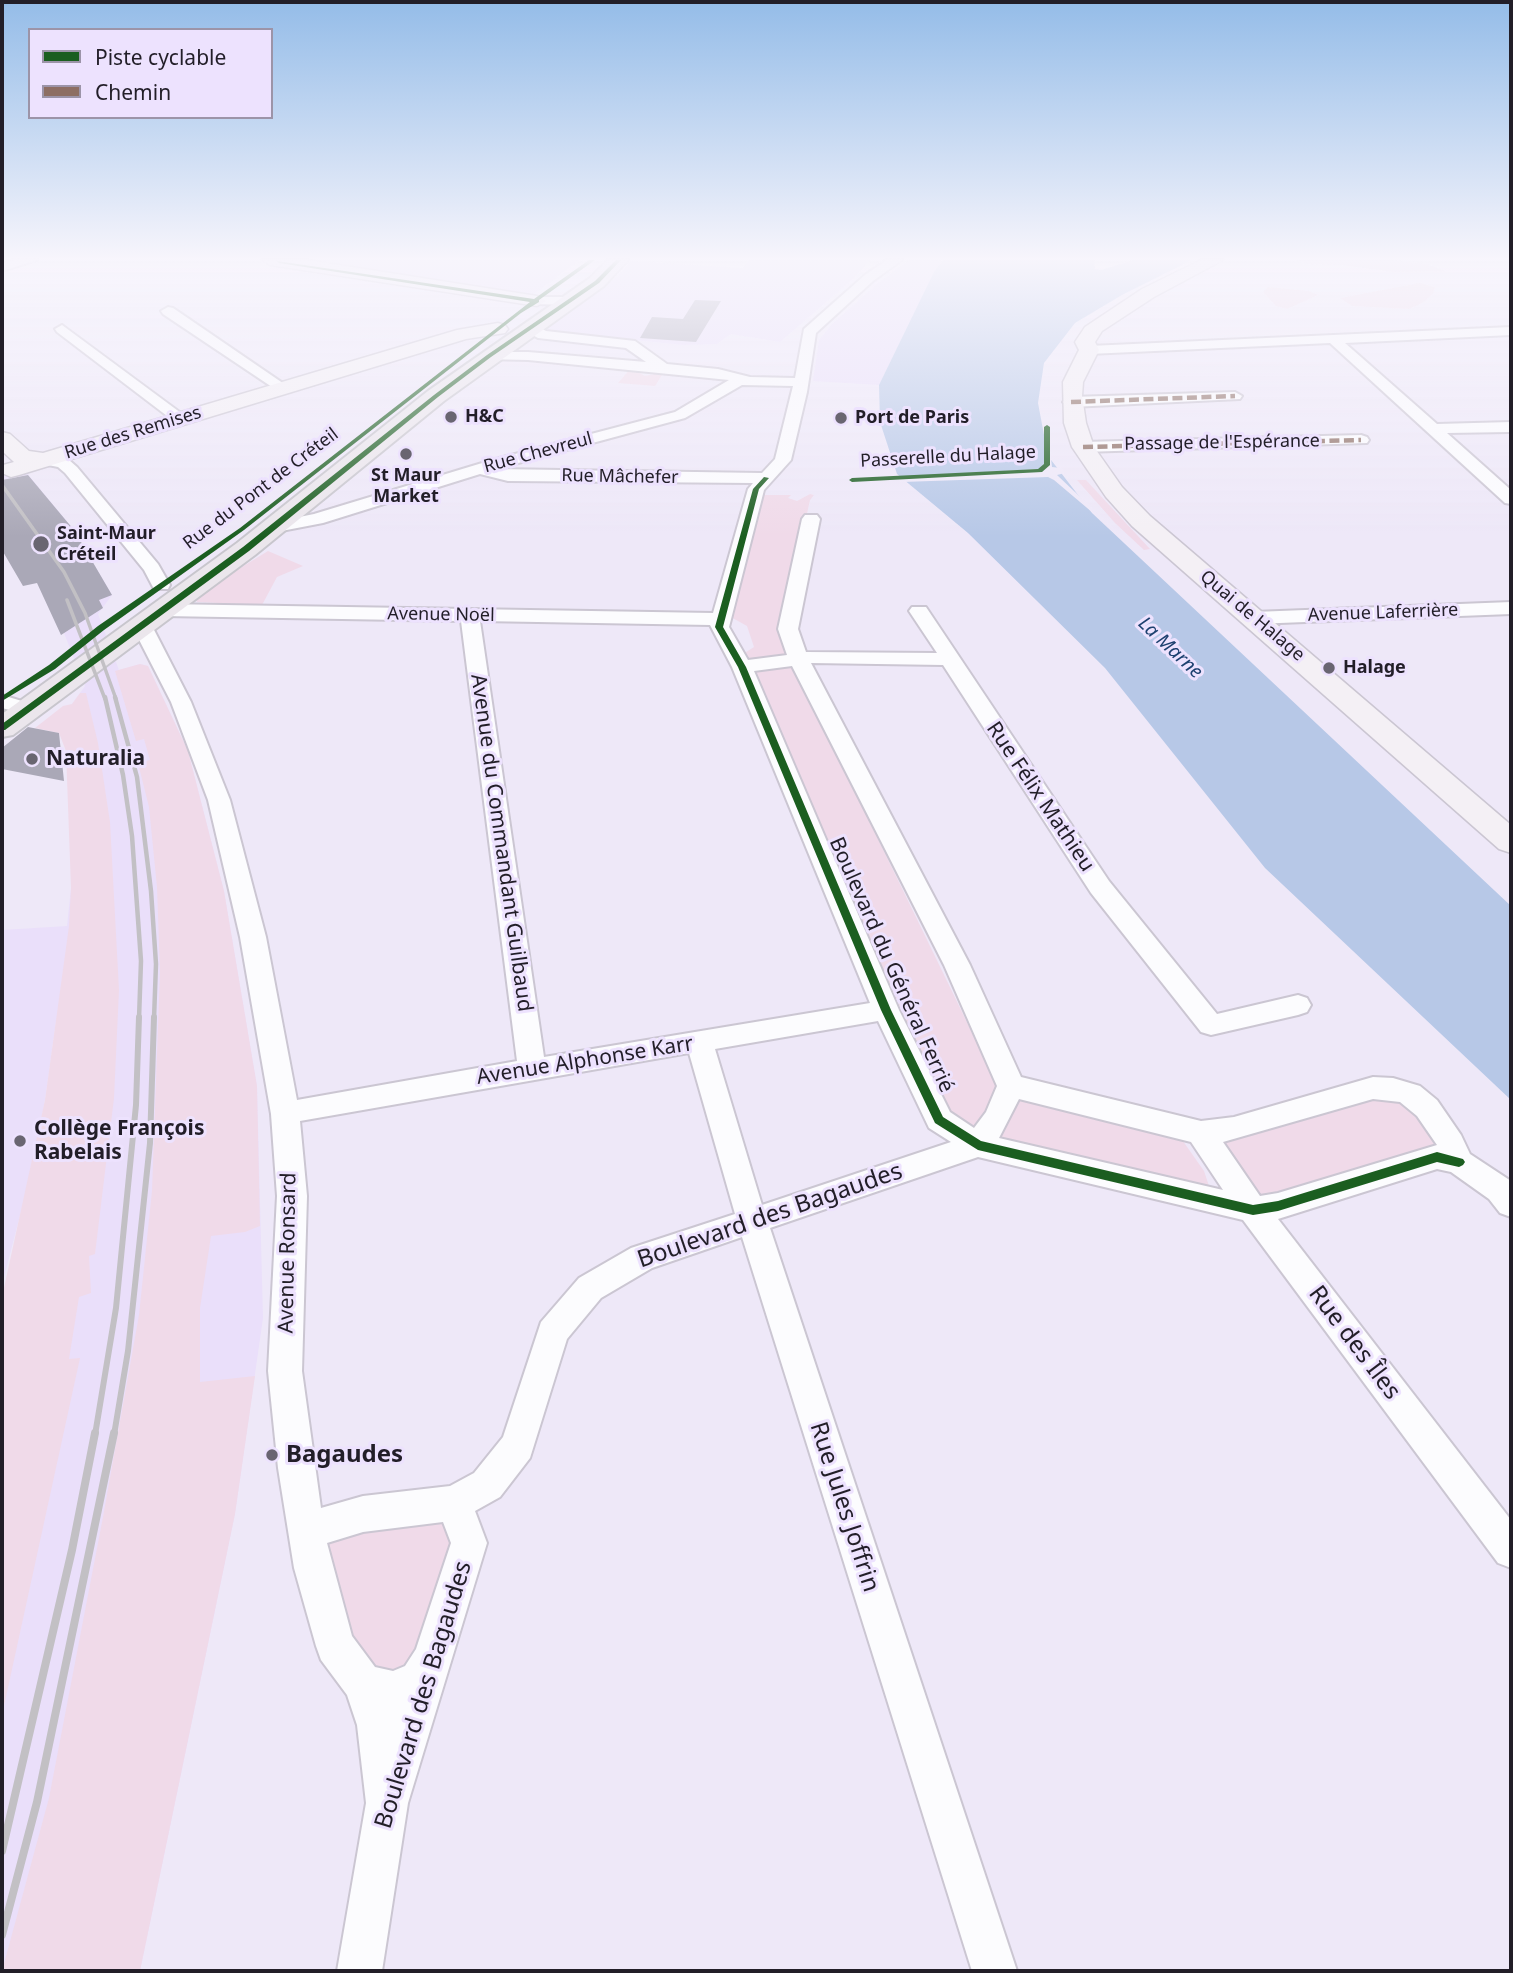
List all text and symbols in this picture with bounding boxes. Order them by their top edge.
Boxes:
legend [28,28,273,119]
text: Piste cyclable [95,43,226,71]
text: Chemin [95,78,171,106]
street label: Rue des Remises [62,402,204,464]
place label: H&C [465,406,504,428]
place label: Port de Paris [855,407,969,429]
marker: H&C [443,409,459,425]
marker: Port de Paris [833,410,849,426]
street label: Rue du Pont de Créteil [179,424,343,554]
street label: Rue Chevreul [481,428,595,478]
street label: Passage de l'Espérance [1124,430,1320,456]
street label: Passerelle du Halage [860,442,1036,472]
marker: St Maur Market [398,446,414,462]
place label: St Maur Market [371,465,441,508]
street label: Rue Mâchefer [561,465,679,489]
place label: Saint-Maur Créteil [57,523,156,566]
marker: Saint-Maur Créteil [31,534,51,554]
street label: Quai de Halage [1195,566,1309,666]
street label: Avenue Laferrière [1307,600,1459,626]
street label: Avenue Noël [387,603,495,627]
water label: La Marne [1133,613,1207,683]
place label: Halage [1343,657,1406,679]
marker: Halage [1321,660,1337,676]
street label: Avenue du Commandant Guilbaud [465,672,537,1014]
street label: Rue Félix Mathieu [981,717,1099,877]
place label: Naturalia [46,746,145,772]
marker: Naturalia [24,751,40,767]
street label: Boulevard du Général Ferrié [823,833,959,1097]
street label: Avenue Alphonse Karr [475,1031,695,1091]
place label: Collège François Rabelais [34,1116,204,1166]
marker: Collège François Rabelais [12,1133,28,1149]
street label: Boulevard des Bagaudes [634,1157,906,1275]
street label: Avenue Ronsard [274,1172,302,1334]
street label: Rue des Îles [1302,1280,1406,1406]
street label: Rue Jules Joffrin [803,1418,885,1596]
place label: Bagaudes [286,1441,403,1469]
marker: Bagaudes [264,1447,280,1463]
street label: Boulevard des Bagaudes [370,1558,478,1832]

